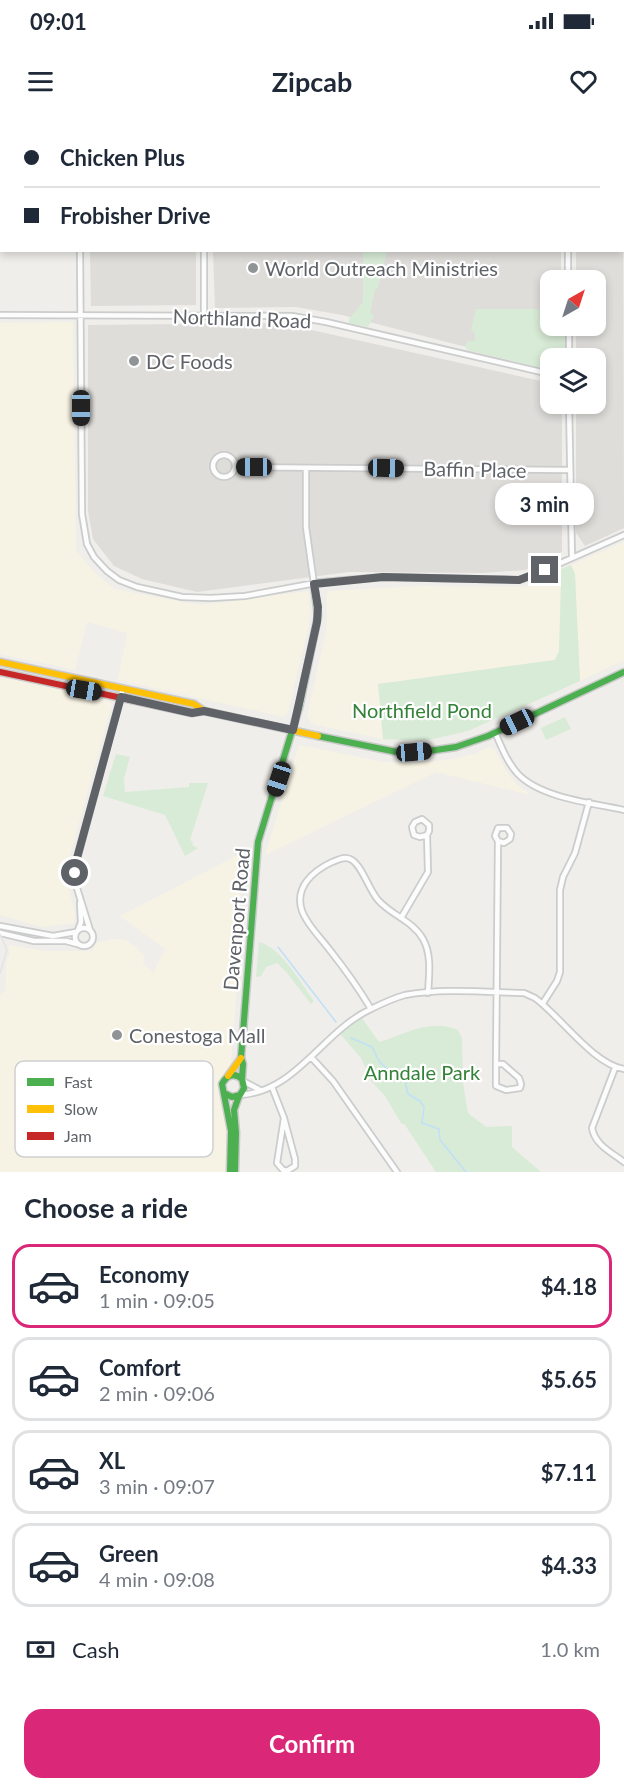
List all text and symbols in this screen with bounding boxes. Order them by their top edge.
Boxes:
text: 09:01 [30,8,87,35]
icon: menu [24,65,57,98]
text: Zipcab [272,65,352,98]
icon: heart [567,65,600,98]
text: Chicken Plus [60,144,185,171]
text: Frobisher Drive [60,202,210,229]
place label: World Outreach Ministries [265,256,498,280]
marker: World Outreach Ministries [246,261,260,275]
north arrow [540,270,606,336]
map controls [540,270,606,414]
street label: Northland Road [172,304,312,332]
button: layers [540,348,606,414]
place label: DC Foods [146,349,233,373]
marker: DC Foods [127,354,141,368]
car [72,390,90,426]
street label: Baffin Place [423,456,527,482]
car [236,458,272,476]
car [368,459,404,477]
callout: 3 min [496,483,594,525]
text: 3 min [520,492,569,516]
route end [531,556,558,583]
car [65,678,103,702]
park label: Northfield Pond [352,698,492,722]
car [497,706,537,738]
car [395,741,433,763]
car [265,759,293,799]
street label: Davenport Road [218,847,254,991]
route start [61,859,88,886]
place label: Conestoga Mall [129,1023,265,1047]
marker: Conestoga Mall [110,1028,124,1042]
park label: Anndale Park [364,1060,481,1084]
legend [15,1061,213,1157]
text: Fast [64,1072,93,1091]
text: Slow [64,1099,98,1118]
text: Jam [64,1126,92,1145]
text: Choose a ride [24,1191,188,1224]
icon: car [27,1259,81,1313]
text: Economy [99,1261,189,1288]
text: $4.18 [541,1273,597,1300]
text: 1 min · 09:05 [99,1288,215,1312]
icon: car [27,1352,81,1406]
text: Comfort [99,1354,181,1381]
text: $5.65 [541,1366,597,1393]
text: 2 min · 09:06 [99,1381,215,1405]
icon: car [27,1445,81,1499]
text: XL [99,1447,125,1474]
text: $7.11 [541,1459,597,1486]
text: 3 min · 09:07 [99,1474,215,1498]
icon: car [27,1538,81,1592]
text: Green [99,1540,159,1567]
text: $4.33 [541,1552,597,1579]
text: 4 min · 09:08 [99,1567,215,1591]
icon: cash [24,1633,57,1666]
text: Cash [72,1636,119,1663]
text: 1.0 km [540,1637,600,1661]
button: Confirm [24,1709,600,1778]

